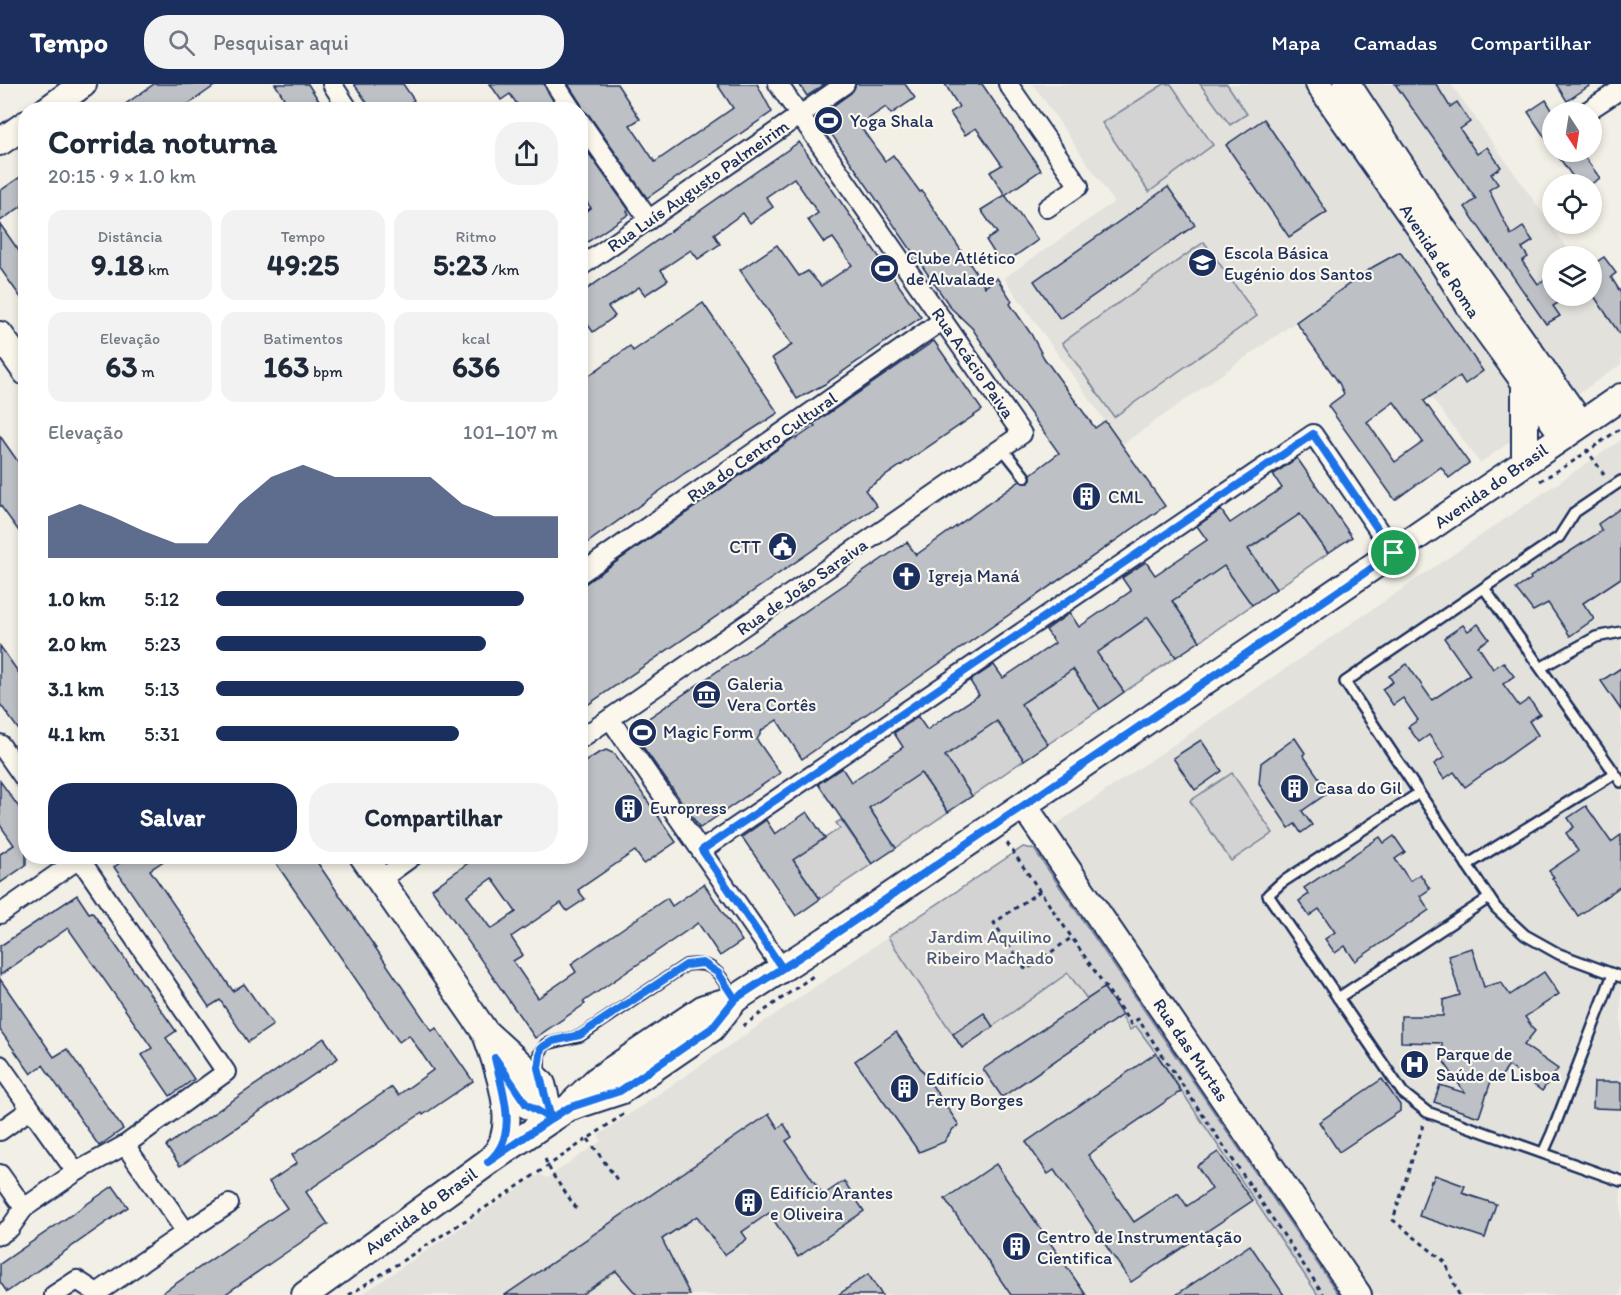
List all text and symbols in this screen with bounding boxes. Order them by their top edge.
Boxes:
search box [144,15,564,69]
text: Tempo [30,25,108,59]
icon: search [165,26,198,59]
text: Pesquisar aqui [213,29,349,56]
text: Mapa [1272,30,1320,55]
text: Camadas [1353,30,1437,55]
text: Compartilhar [1470,30,1591,55]
north arrow [1542,102,1602,162]
map controls [1542,102,1602,306]
sports icon: Yoga Shala [813,105,845,137]
place label: Yoga Shala [850,110,934,132]
street label: Rua Luís Augusto Palmeirim [603,115,793,257]
text: Corrida noturna [48,122,277,161]
button: share [495,122,558,185]
text: 20:15 · 9 × 1.0 km [48,164,196,188]
button: locate [1542,174,1602,234]
street label: Avenida de Roma [1395,200,1486,323]
text: Distância [97,227,163,246]
text: Tempo [281,227,325,246]
text: Ritmo [456,227,496,246]
place label: Escola Básica Eugénio dos Santos [1224,242,1373,285]
text: 9.18 [91,246,144,283]
text: 49:25 [267,246,339,283]
text: 5:23 [433,246,488,283]
button: layers [1542,246,1602,306]
place label: Clube Atlético de Alvalade [906,247,1015,290]
school or university icon: Escola Básica Eugénio dos Santos [1187,247,1219,279]
sports icon: Clube Atlético de Alvalade [869,252,901,284]
text: km [144,260,169,279]
text: /km [488,260,519,279]
street label: Rua Acácio Paiva [927,303,1020,423]
text: Elevação [100,329,160,348]
text: Batimentos [263,329,343,348]
text: kcal [462,329,490,348]
text: 63 [105,348,138,385]
text: 163 [263,348,309,385]
text: 636 [452,348,500,385]
text: m [138,362,155,381]
text: bpm [309,362,343,381]
street label: Rua do Centro Cultural [683,387,841,507]
text: Elevação [48,420,123,444]
text: 101–107 m [463,420,558,444]
street label: Avenida do Brasil [1430,439,1552,533]
building icon: CML [1071,481,1103,513]
place label: CML [1108,486,1143,508]
pin [1368,527,1419,578]
public building icon: CTT [766,531,798,563]
street label: Rua de João Saraiva [732,533,872,640]
place label: CTT [729,536,761,558]
icon: arrive [1377,536,1410,569]
church icon: Igreja Maná [891,560,923,592]
place label: Igreja Maná [928,565,1020,587]
text: 1.0 km [48,587,105,611]
text: 5:12 [144,587,179,611]
text: 2.0 km [48,632,107,656]
text: 5:23 [144,632,181,656]
place label: Galeria Vera Cortês [727,673,816,716]
text: 3.1 km [48,677,104,701]
text: 5:13 [144,677,180,701]
museum icon: Galeria Vera Cortês [690,678,722,710]
sports icon: Magic Form [626,716,658,748]
place label: Magic Form [663,721,753,743]
text: 4.1 km [48,722,105,746]
text: 5:31 [144,722,180,746]
building icon: Casa do Gil [1278,772,1310,804]
place label: Casa do Gil [1315,777,1402,799]
button: Salvar [48,783,297,852]
button: Compartilhar [309,783,558,852]
building icon: Europress [613,792,645,824]
place label: Europress [650,797,727,819]
park label: Jardim Aquilino Ribeiro Machado [926,926,1054,969]
street label: Rua das Murtas [1148,994,1234,1106]
place label: Parque de Saúde de Lisboa [1436,1043,1561,1086]
hospital icon: Parque de Saúde de Lisboa [1399,1048,1431,1080]
place label: Edifício Ferry Borges [926,1068,1023,1111]
building icon: Edifício Ferry Borges [889,1073,921,1105]
street label: Avenida do Brasil [360,1163,482,1259]
place label: Edifício Arantes e Oliveira [770,1182,893,1225]
building icon: Edifício Arantes e Oliveira [733,1187,765,1219]
place label: Centro de Instrumentação Cientifica [1037,1226,1242,1269]
building icon: Centro de Instrumentação Cientifica [1000,1231,1032,1263]

